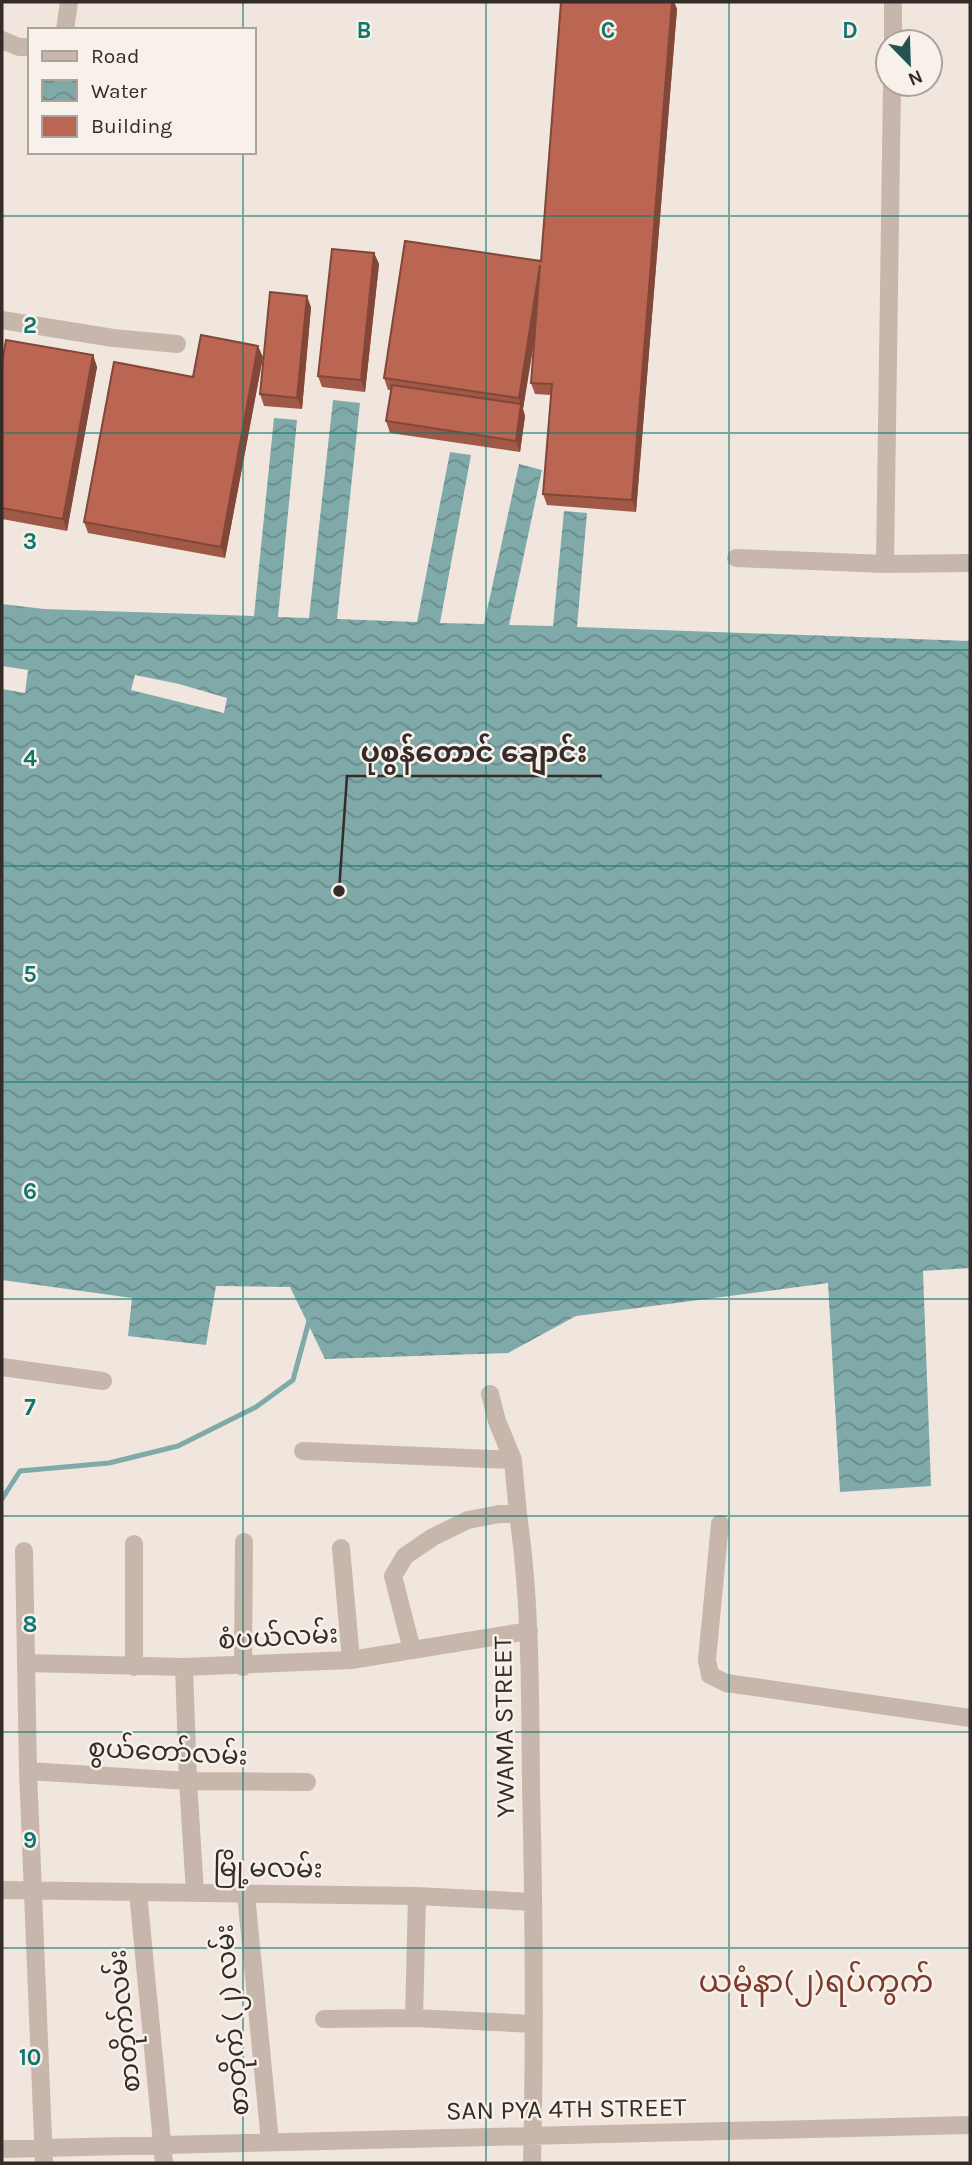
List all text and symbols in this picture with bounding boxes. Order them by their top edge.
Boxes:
text: B [357,17,371,44]
text: C [601,17,615,44]
text: D [842,17,858,44]
legend [28,28,256,154]
north arrow [874,28,944,98]
text: Road [91,44,139,68]
text: N [905,65,926,91]
text: Water [91,79,147,103]
text: Building [91,114,172,138]
text: 2 [23,312,37,339]
text: 3 [23,528,37,555]
callout: ပုစွန်တောင် ချောင်း [347,727,602,776]
text: ပုစွန်တောင် ချောင်း [360,733,588,776]
text: 4 [23,745,37,772]
text: 5 [23,961,37,988]
text: 6 [23,1178,37,1205]
text: 7 [24,1394,36,1421]
text: 8 [23,1611,37,1638]
street label: စံပယ်လမ်း [217,1616,339,1656]
street label: YWAMA STREET [487,1636,521,1818]
street label: စွယ်တော်လမ်း [87,1730,249,1776]
text: 9 [23,1827,37,1854]
street label: မြို့မလမ်း [213,1850,323,1889]
street label: စာတိုက် (၂) လမ်း [206,1923,261,2117]
street label: စာတိုက်လမ်း [99,1947,152,2094]
district label: ယမုံနာ(၂)ရပ်ကွက် [699,1960,933,2007]
text: 10 [19,2044,41,2071]
street label: SAN PYA 4TH STREET [445,2091,687,2127]

